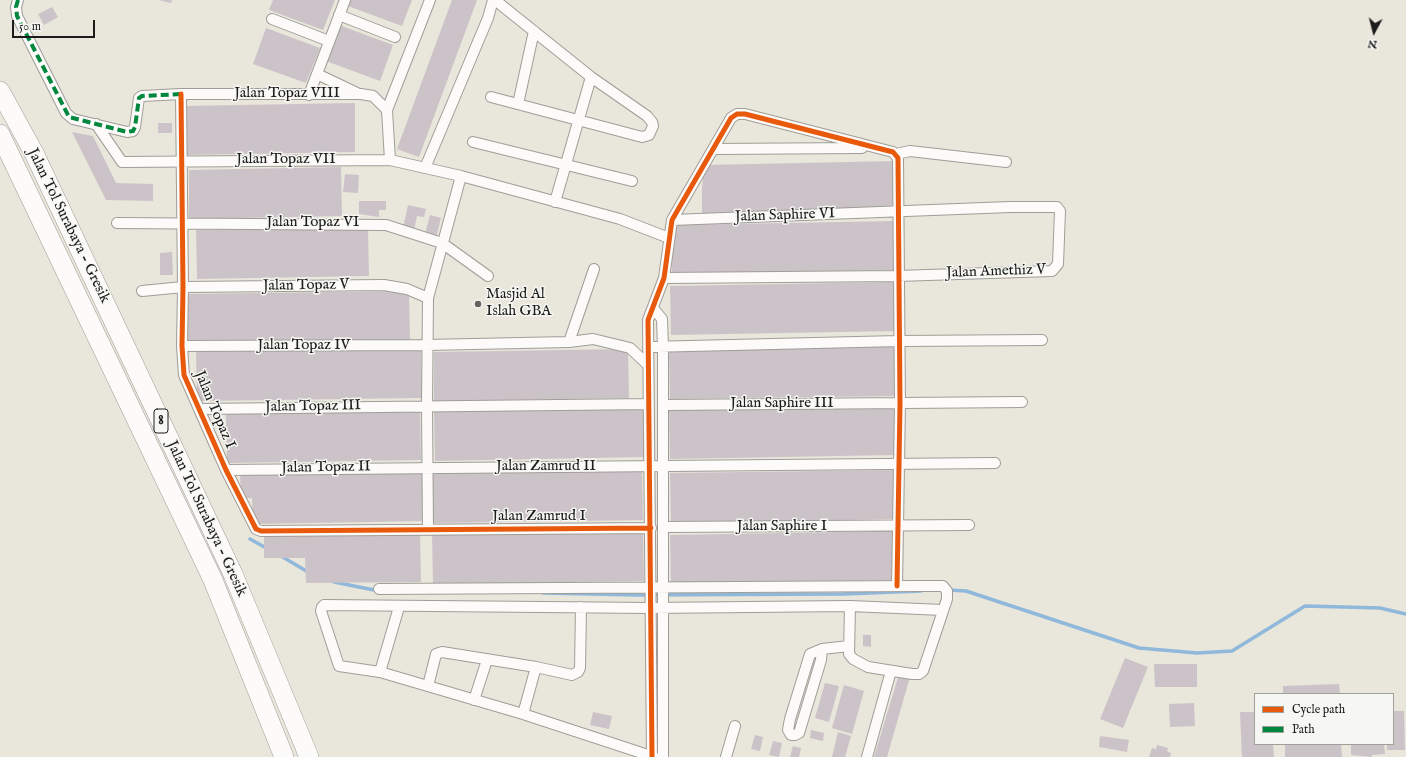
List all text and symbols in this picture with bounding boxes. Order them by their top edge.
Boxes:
scale bar [14,12,97,38]
north arrow [1354,12,1394,52]
text: 50 m [19,19,41,34]
text: N [1367,36,1378,51]
street label: Jalan Topaz VIII [234,85,340,103]
street label: Jalan Tol Surabaya - Gresik [23,146,113,306]
street label: Jalan Topaz VII [236,151,336,169]
street label: Jalan Saphire VI [735,205,835,227]
street label: Jalan Topaz VI [267,214,359,232]
street label: Jalan Amethiz V [946,261,1046,283]
street label: Jalan Topaz V [263,276,349,296]
place label: Masjid Al Islah GBA [486,286,551,321]
marker: Masjid Al Islah GBA [473,299,483,309]
street label: Jalan Topaz IV [258,337,350,355]
street label: Jalan Topaz I [189,368,239,452]
street label: Jalan Saphire III [730,395,834,413]
street label: Jalan Topaz III [265,397,361,417]
road number: 8 [154,409,168,433]
street label: Jalan Tol Surabaya - Gresik [162,438,250,600]
street label: Jalan Topaz II [281,458,371,478]
street label: Jalan Zamrud II [496,458,596,476]
street label: Jalan Zamrud I [492,508,586,526]
street label: Jalan Saphire I [737,518,827,536]
legend [1254,693,1394,745]
text: Cycle path [1292,702,1345,717]
text: Path [1292,722,1315,737]

